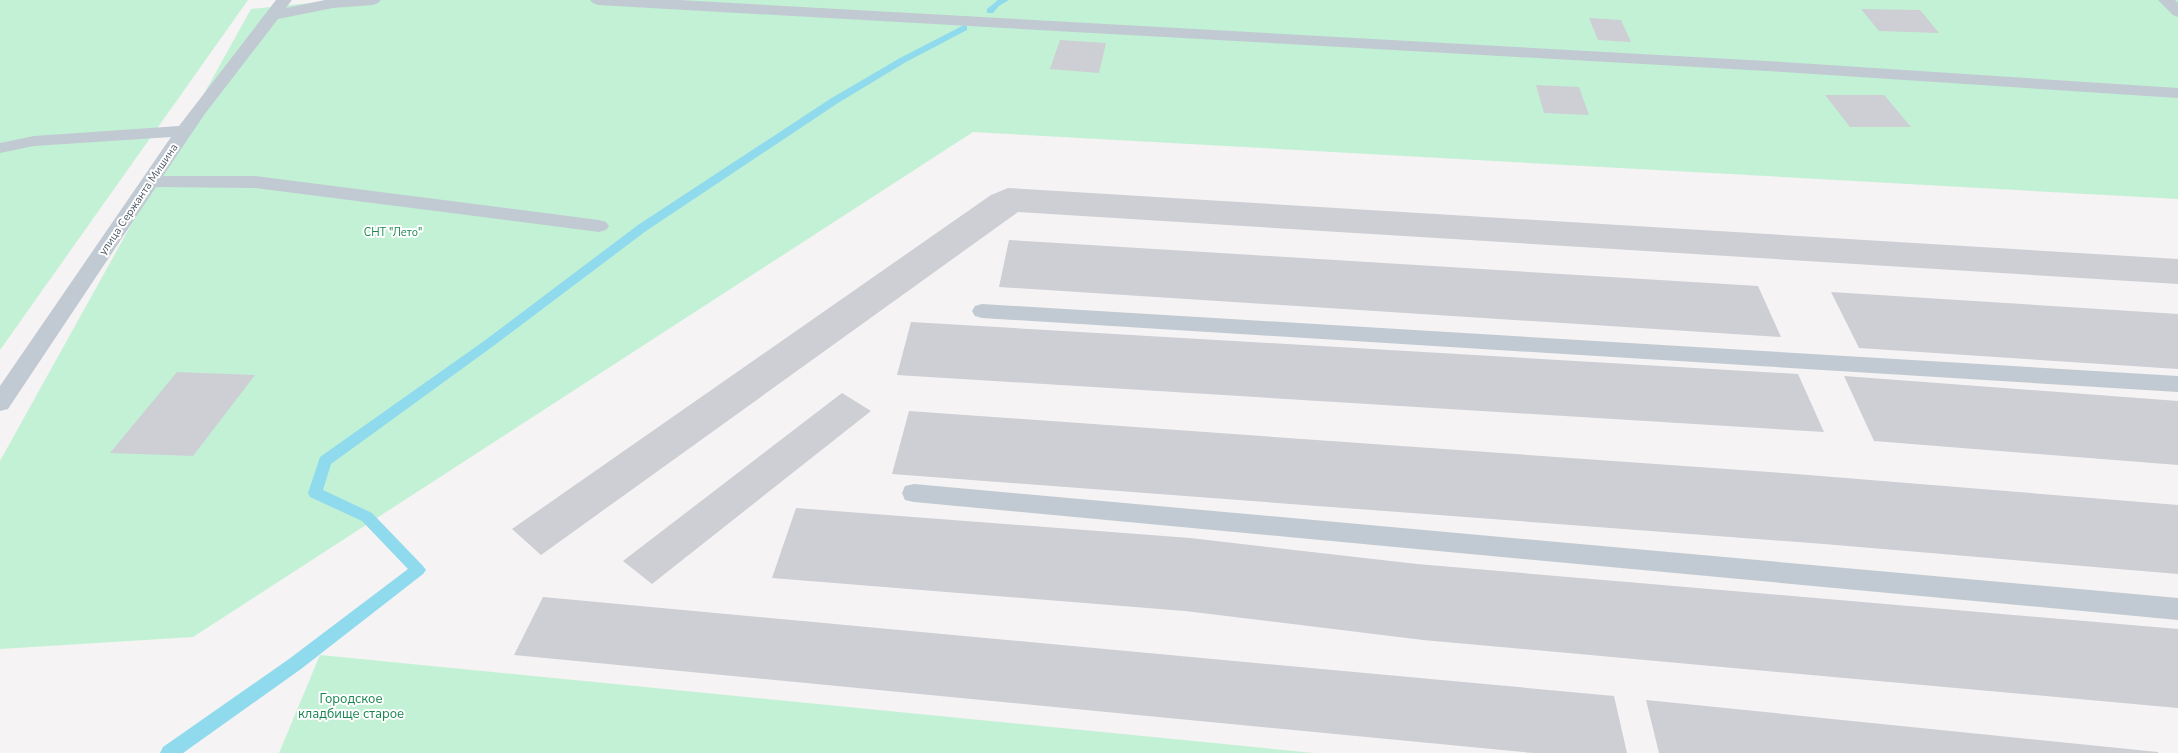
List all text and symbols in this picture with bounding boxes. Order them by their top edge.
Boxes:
street label: улица Сержанта Мишина [95,141,181,258]
park label: СНТ "Лето" [364,225,422,240]
park label: Городское кладбище старое [298,690,404,723]

